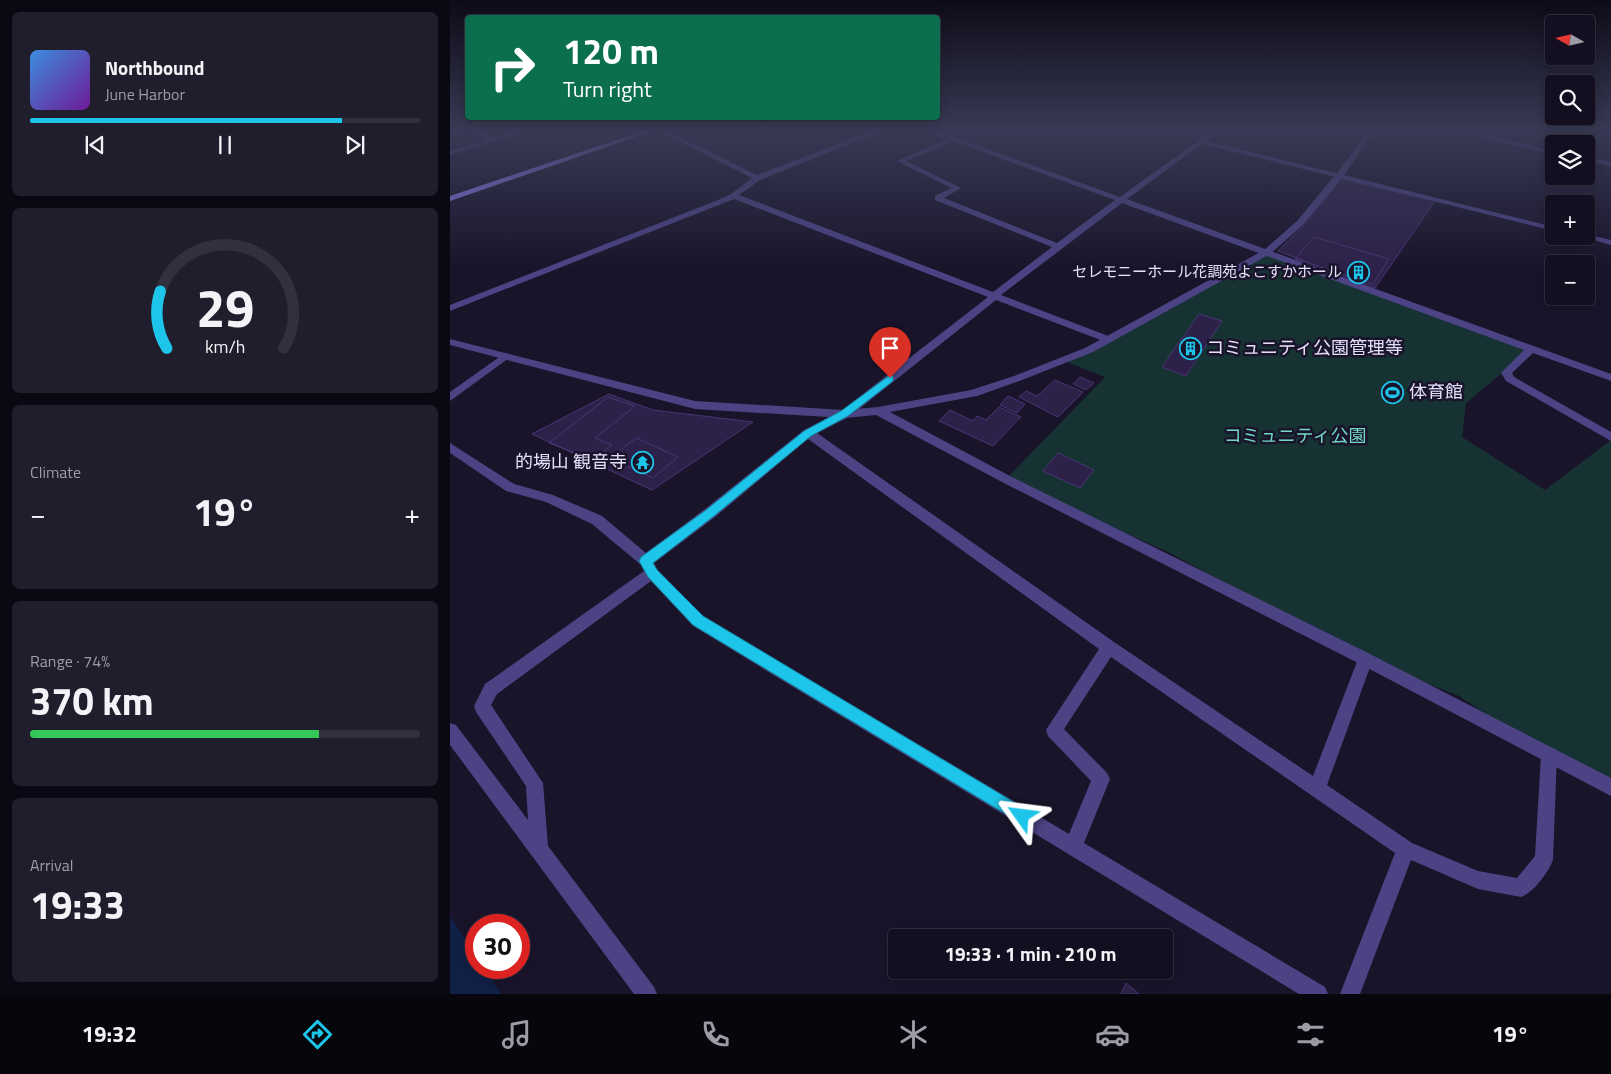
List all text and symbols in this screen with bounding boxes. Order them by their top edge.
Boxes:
north arrow [1545,15,1595,65]
map controls [1545,15,1595,305]
text: 120 m [563,24,659,78]
icon: right [480,35,545,100]
text: Northbound [105,53,205,82]
text: Turn right [563,72,652,106]
button: search [1545,75,1595,125]
text: June Harbor [105,82,185,106]
icon: previous [81,131,109,159]
icon: pause [211,131,239,159]
icon: next [341,131,369,159]
button: layers [1545,135,1595,185]
button: + [1545,195,1595,245]
button: − [1545,255,1595,305]
place label: セレモニーホール花調苑よこすかホール [1072,260,1342,283]
building icon: セレモニーホール花調苑よこすかホール [1346,260,1370,284]
text: 29 [196,268,254,347]
pin [869,327,911,378]
text: km/h [205,333,245,360]
icon: arrive [876,334,904,362]
place label: コミュニティ公園管理等 [1206,334,1403,361]
building icon: コミュニティ公園管理等 [1178,336,1202,360]
place label: 体育館 [1409,378,1463,405]
sports icon: 体育館 [1381,380,1405,404]
park label: コミュニティ公園 [1224,422,1366,449]
place label: 的場山 観音寺 [515,448,627,475]
temple icon: 的場山 観音寺 [631,450,655,474]
text: Climate [30,460,81,484]
text: 19° [193,483,257,541]
text: − [30,492,46,535]
text: + [404,492,420,535]
text: Range · 74% [30,649,110,673]
text: 370 km [30,672,154,730]
position arrow [995,789,1047,841]
text: Arrival [30,853,73,877]
text: 19:33 [30,876,125,934]
speed limit sign: 30 [465,914,530,979]
text: 19:33 · 1 min · 210 m [944,939,1117,968]
text: 19:32 [82,1017,137,1051]
icon: directions [300,1017,335,1052]
icon: music [499,1017,534,1052]
icon: phone [698,1017,733,1052]
icon: climate [896,1017,931,1052]
icon: car [1095,1017,1130,1052]
icon: filters [1293,1017,1328,1052]
text: 19° [1492,1017,1529,1051]

